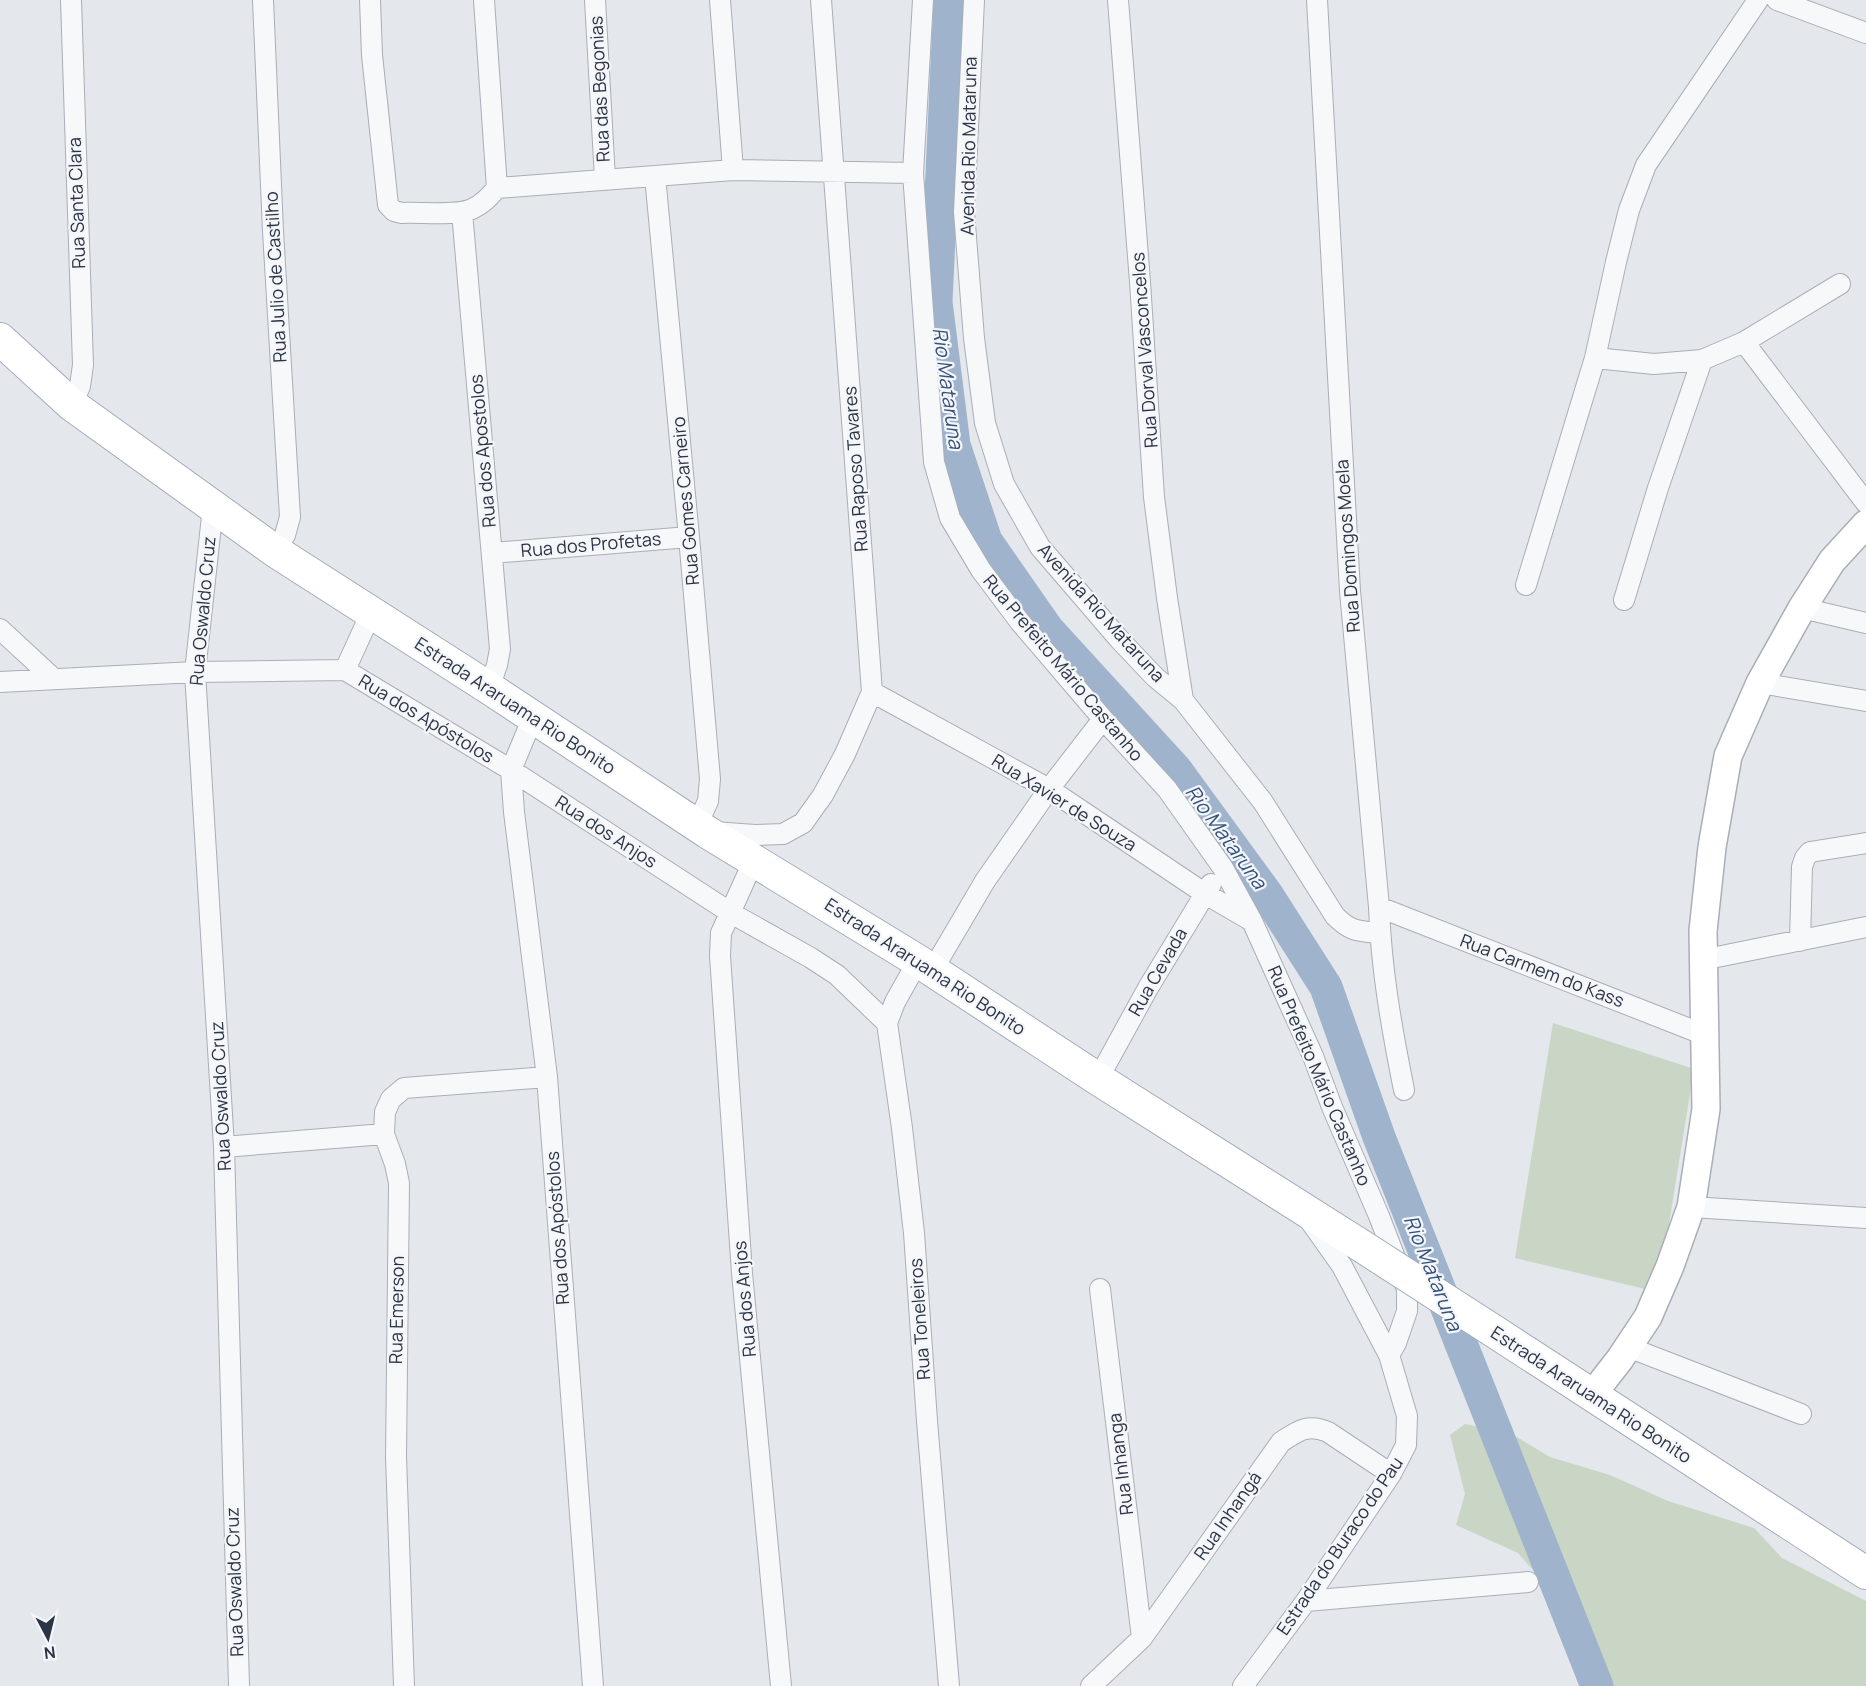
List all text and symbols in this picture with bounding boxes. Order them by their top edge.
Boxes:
street label: Rua das Begonias [583,15,615,163]
street label: Avenida Rio Mataruna [954,56,982,236]
street label: Rua Santa Clara [62,137,90,269]
street label: Rua Julio de Castilho [259,191,291,363]
street label: Rua Dorval Vasconcelos [1125,251,1163,449]
water label: Rio Mataruna [927,326,970,451]
street label: Rua dos Apostolos [463,373,501,529]
street label: Rua Raposo Tavares [837,385,873,553]
street label: Rua Gomes Carneiro [666,416,704,587]
street label: Rua Domingos Moela [1329,459,1365,633]
street label: Rua dos Profetas [520,526,662,562]
street label: Rua Oswaldo Cruz [184,535,220,687]
street label: Avenida Rio Mataruna [1033,538,1171,687]
street label: Rua Prefeito Mário Castanho [978,569,1149,766]
street label: Estrada Araruama Rio Bonito [411,631,621,779]
street label: Rua dos Apóstolos [354,668,499,768]
street label: Rua Xavier de Souza [988,748,1141,856]
water label: Rio Mataruna [1180,779,1274,895]
street label: Rua dos Anjos [551,789,662,873]
street label: Estrada Araruama Rio Bonito [821,892,1031,1040]
street label: Rua Cevada [1122,923,1192,1020]
street label: Rua Carmem do Kass [1457,928,1628,1012]
street label: Rua Prefeito Mário Castanho [1263,962,1377,1189]
street label: Rua Oswaldo Cruz [204,1021,236,1171]
street label: Rua dos Apóstolos [540,1151,574,1306]
water label: Rio Mataruna [1398,1211,1469,1335]
street label: Rua dos Anjos [727,1240,761,1358]
street label: Rua Emerson [383,1256,409,1364]
street label: Rua Toneleiros [903,1257,935,1381]
street label: Estrada Araruama Rio Bonito [1487,1320,1697,1468]
street label: Rua Inhanga [1102,1412,1138,1516]
street label: Estrada do Buraco do Pau [1270,1452,1408,1639]
street label: Rua Inhangá [1188,1467,1266,1564]
street label: Rua Oswaldo Cruz [219,1507,249,1657]
north arrow [18,1608,78,1668]
text: N [43,1641,57,1665]

